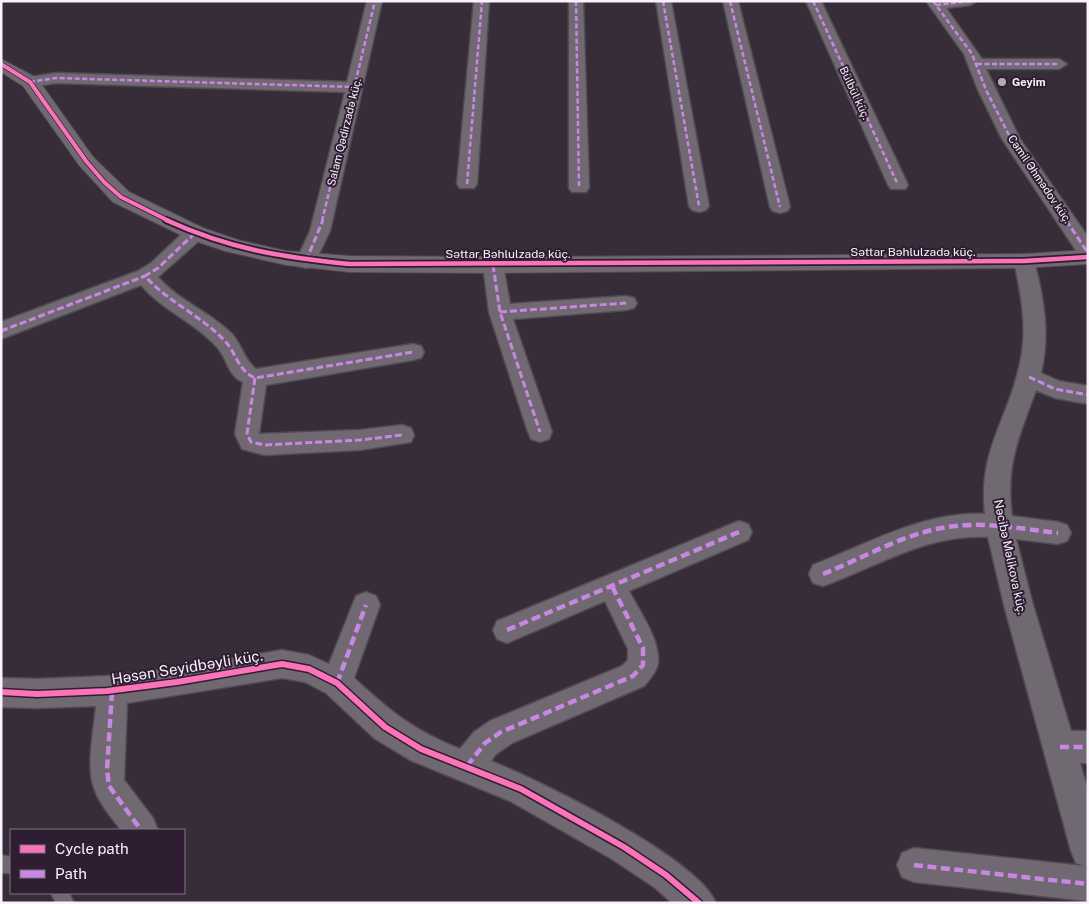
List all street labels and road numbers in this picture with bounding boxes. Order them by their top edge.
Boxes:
street label: Bülbül küç. [837,65,872,122]
street label: Salam Qədirzadə küç. [325,77,364,187]
street label: Cəmil Əhmədov küç. [1005,133,1074,226]
street label: Səttar Bəhlulzadə küç. [850,245,976,259]
street label: Səttar Bəhlulzadə küç. [445,247,571,261]
street label: Nəcibə Məlikova küç. [991,498,1029,616]
street label: Həsən Seyidbəyli küç. [110,647,264,687]

